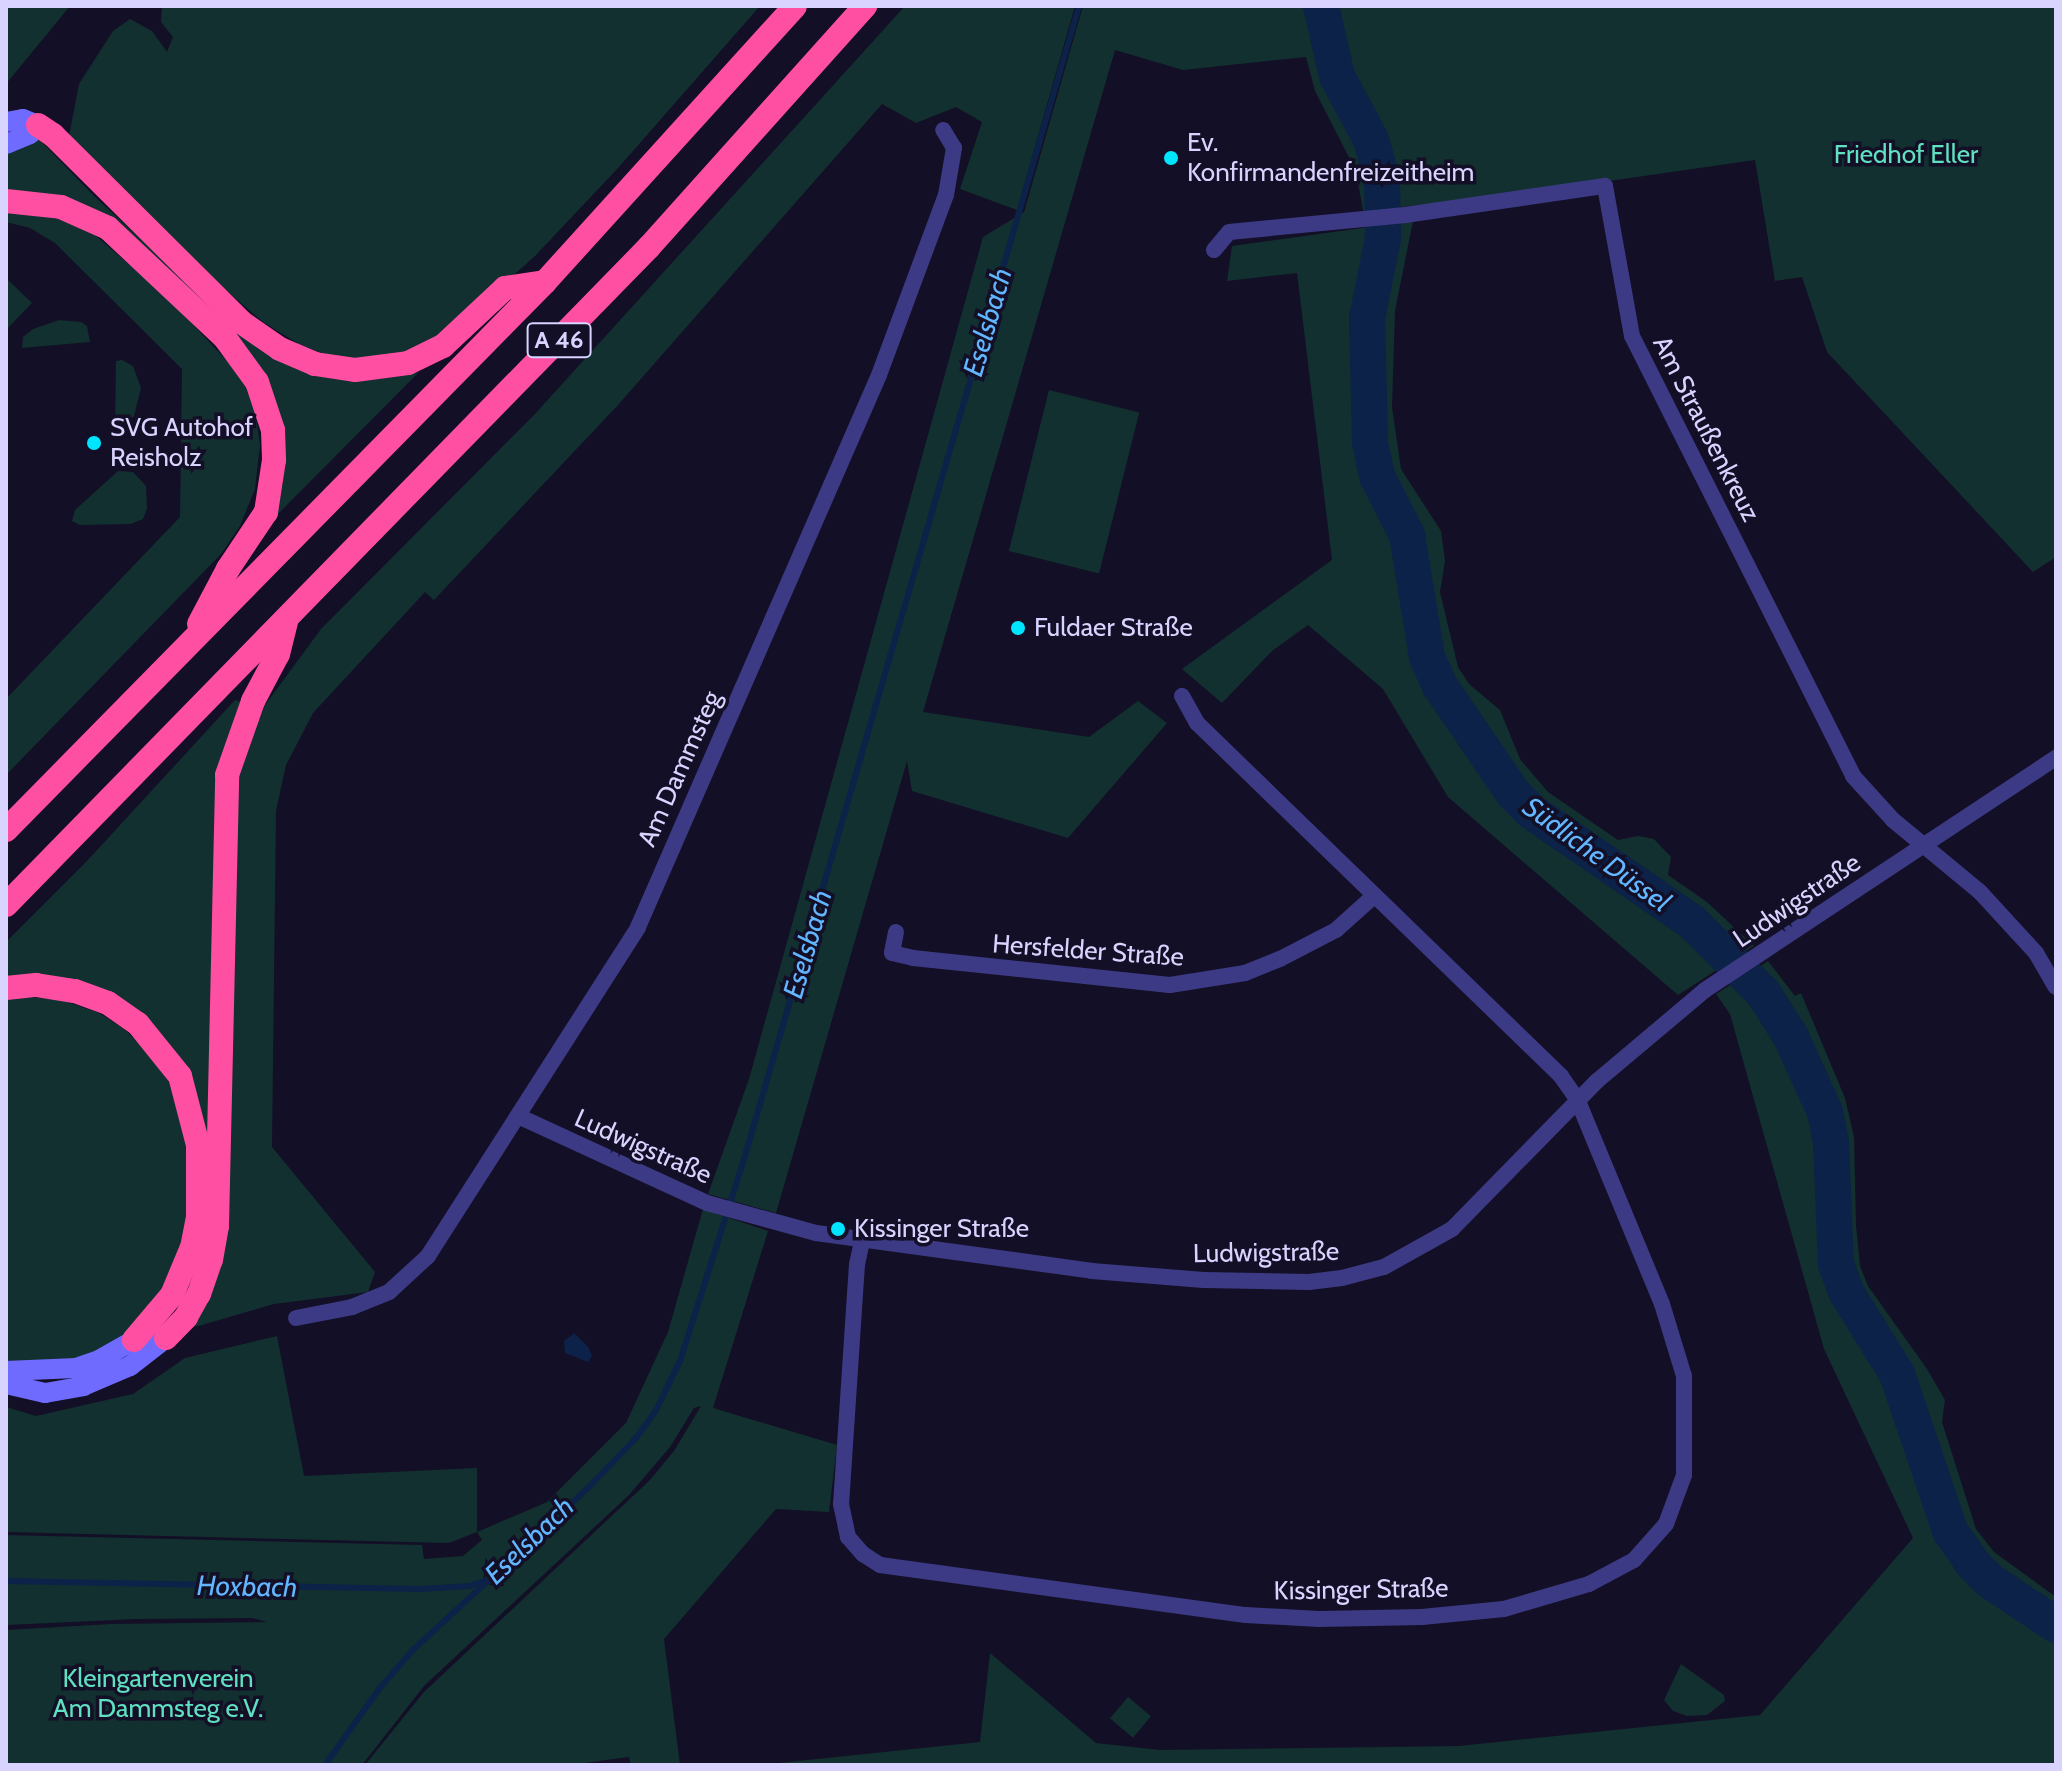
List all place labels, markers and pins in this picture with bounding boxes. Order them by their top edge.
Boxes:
place label: Ev. Konfirmandenfreizeitheim [1187,127,1474,188]
marker: Ev. Konfirmandenfreizeitheim [1162,149,1180,167]
place label: SVG Autohof Reisholz [110,412,253,474]
marker: SVG Autohof Reisholz [85,434,103,452]
place label: Fuldaer Straße [1034,612,1193,644]
marker: Fuldaer Straße [1009,619,1027,637]
place label: Kissinger Straße [854,1213,1029,1245]
marker: Kissinger Straße [829,1220,847,1238]

